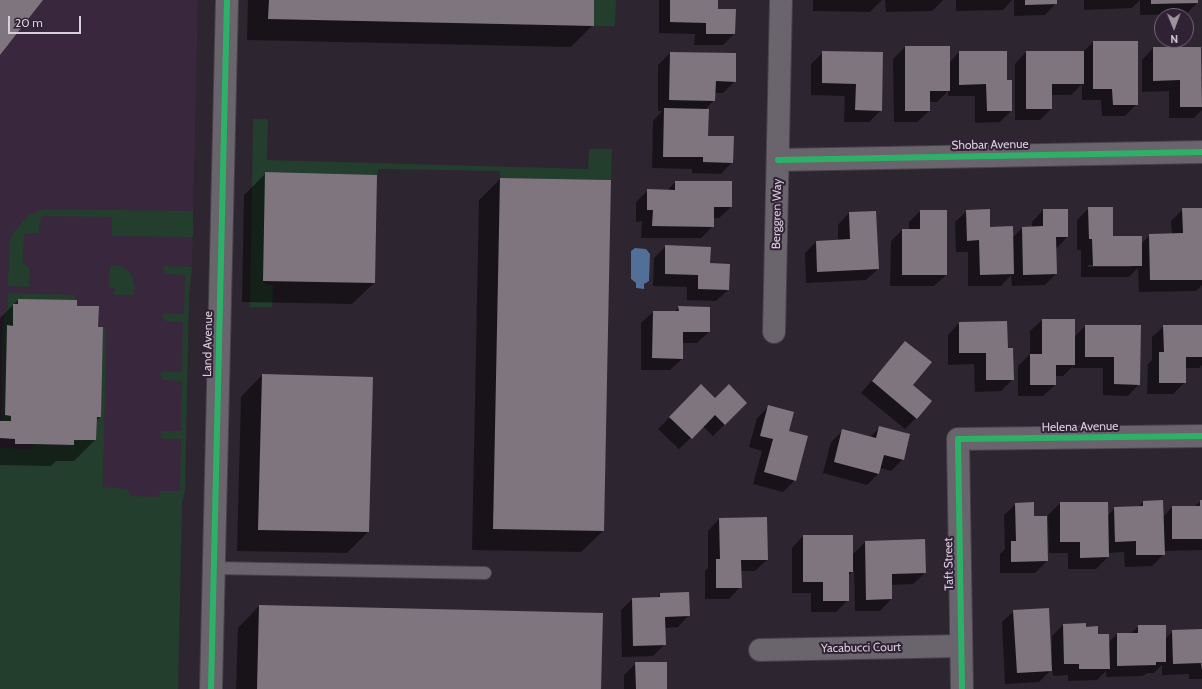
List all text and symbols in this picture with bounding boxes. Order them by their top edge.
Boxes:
scale bar [10,8,83,34]
north arrow [1154,8,1194,48]
text: 20 m [15,15,43,30]
text: N [1170,32,1178,46]
street label: Shobar Avenue [951,137,1029,153]
street label: Berggren Way [769,179,785,249]
street label: Land Avenue [200,311,216,377]
street label: Helena Avenue [1042,419,1118,435]
street label: Taft Street [941,537,957,591]
street label: Yacabucci Court [821,640,901,656]

